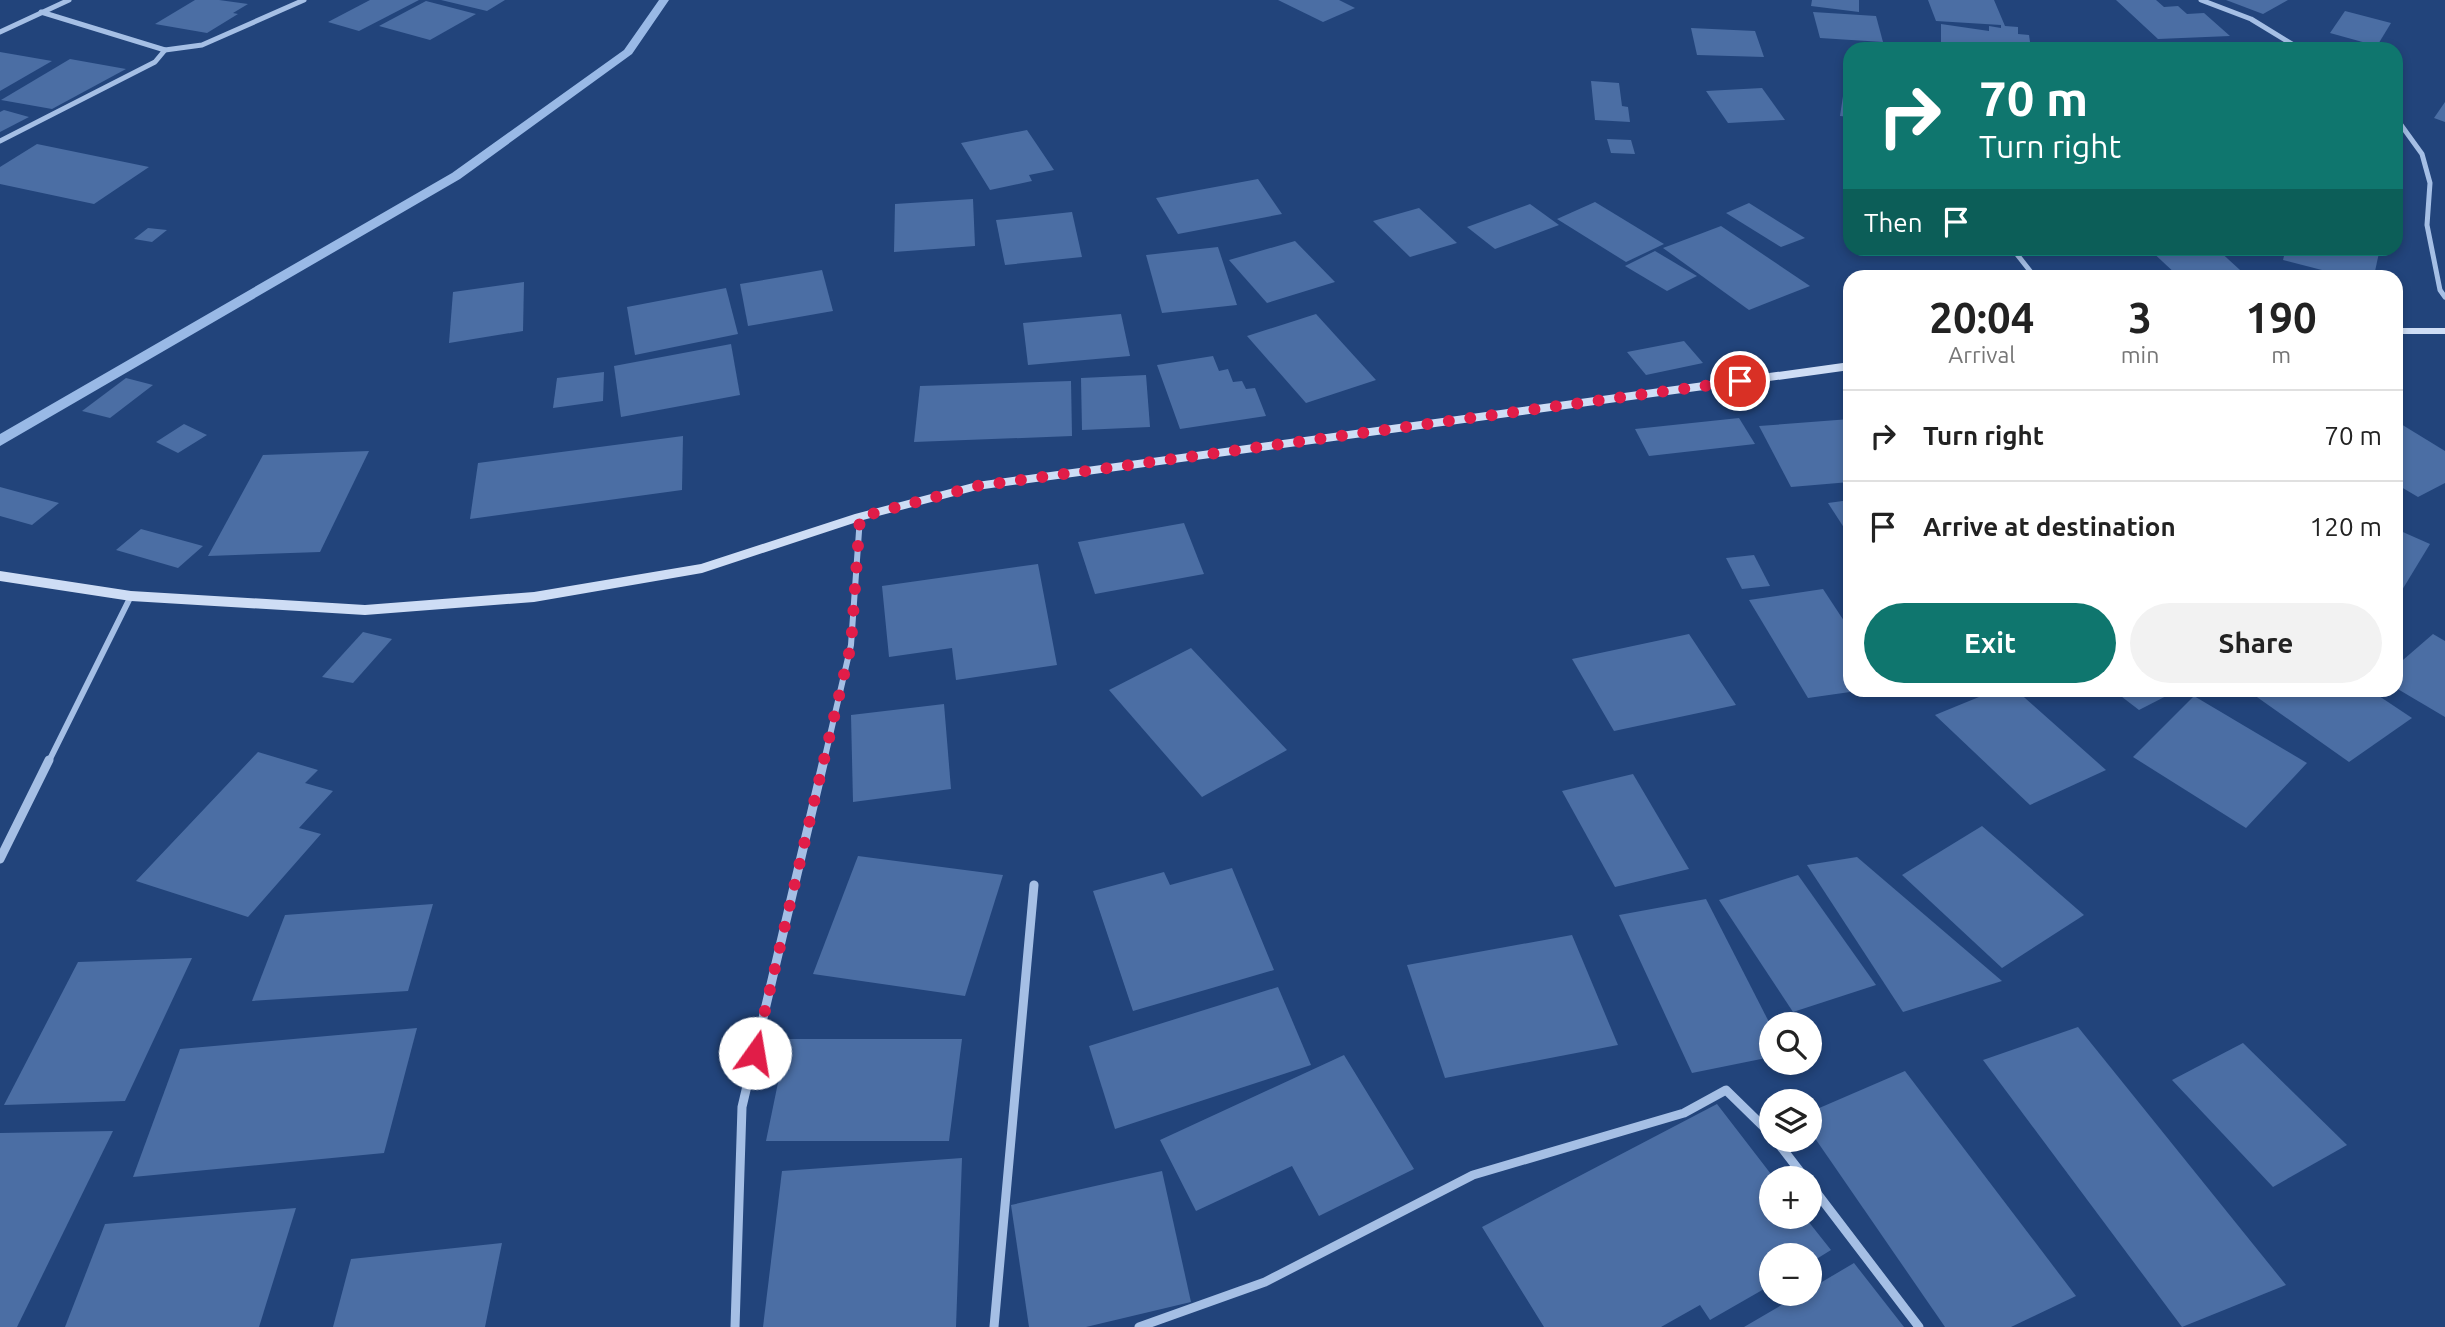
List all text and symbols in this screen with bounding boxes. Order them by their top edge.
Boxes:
icon: right [1864,70,1955,161]
text: 70 m [1979,70,2088,125]
text: Turn right [1979,128,2121,164]
icon: arrive [1937,203,1975,241]
text: Then [1864,208,1923,237]
text: 20:04 [1929,294,2034,341]
text: 3 [2128,294,2152,341]
text: 190 [2246,294,2317,341]
text: Arrival [1948,342,2015,367]
text: min [2121,342,2159,367]
text: m [2271,342,2291,367]
pin [1710,351,1770,411]
icon: arrive [1721,362,1759,400]
icon: right [1864,417,1902,455]
text: Turn right [1923,421,2044,450]
text: 70 m [2324,421,2382,450]
icon: arrive [1864,508,1902,546]
text: Arrive at destination [1923,512,2176,541]
text: 120 m [2310,512,2382,541]
button: Exit [1864,603,2116,683]
button: Share [2130,603,2382,683]
map controls [1759,1012,1822,1306]
button: search [1759,1012,1822,1075]
position arrow [718,1016,792,1090]
button: layers [1759,1089,1822,1152]
button: + [1759,1166,1822,1229]
button: − [1759,1243,1822,1306]

